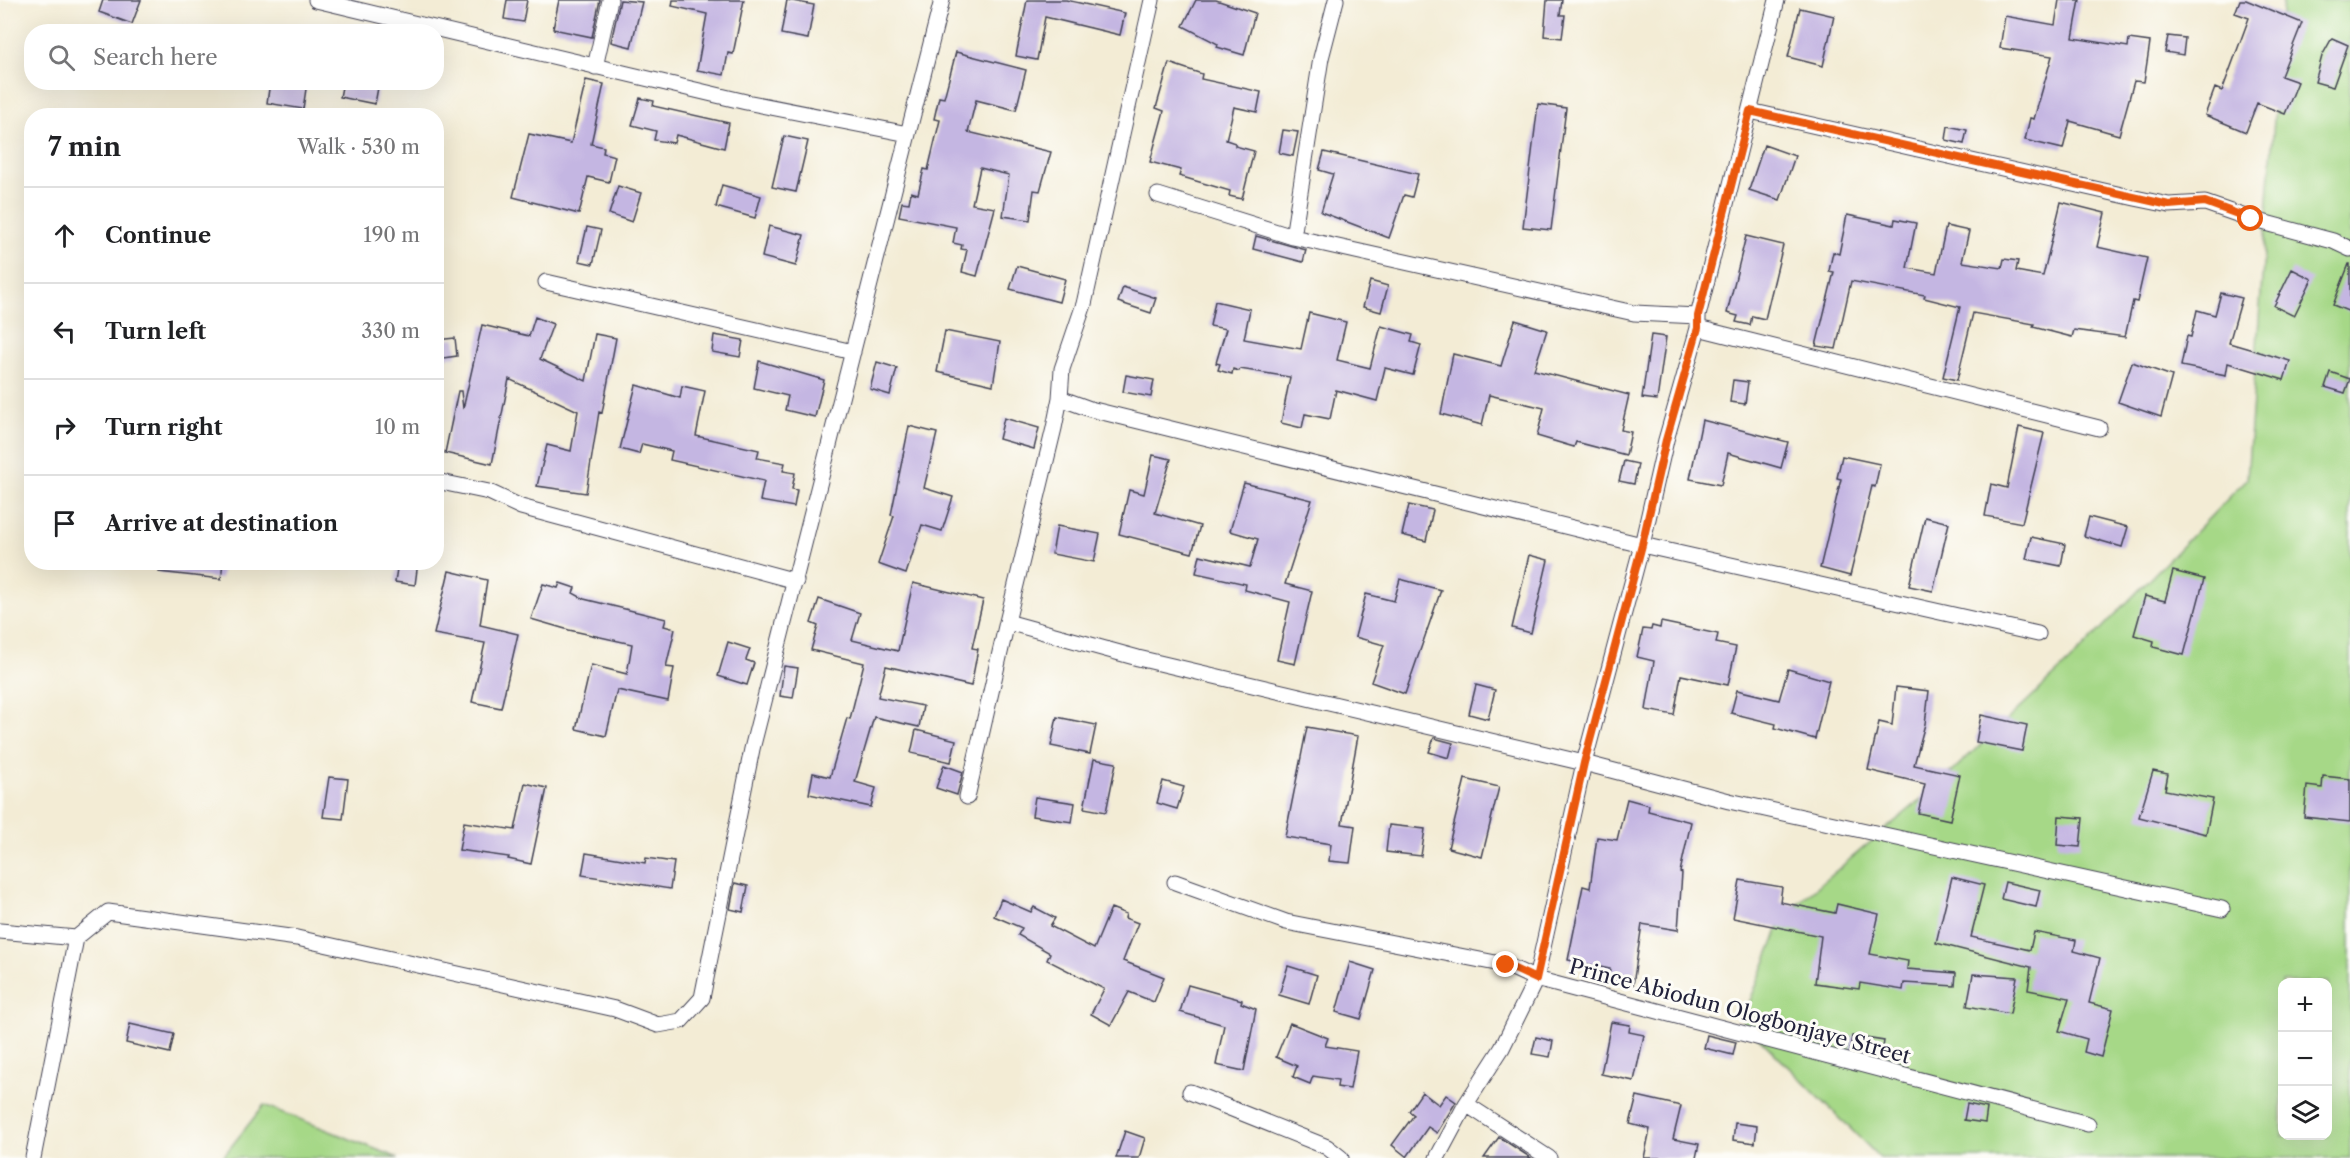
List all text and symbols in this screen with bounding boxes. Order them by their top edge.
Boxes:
search box [24,24,444,90]
icon: search [45,41,78,74]
text: Search here [93,44,218,71]
text: 7 min [48,131,121,163]
text: Walk · 530 m [297,135,420,159]
route start [2237,205,2263,231]
icon: ahead [48,219,81,252]
text: Continue [105,222,211,249]
text: 190 m [363,223,420,247]
icon: left [48,315,81,348]
text: Turn left [105,318,206,345]
text: 330 m [361,319,420,343]
icon: right [48,411,81,444]
text: Turn right [105,414,223,441]
text: 10 m [375,415,420,439]
icon: arrive [48,507,81,540]
text: Arrive at destination [105,510,338,537]
route end [1492,951,1518,977]
street label: Prince Abiodun Ologbonjaye Street [1567,953,1914,1069]
map controls [2278,978,2332,1140]
button: + [2278,978,2332,1032]
button: − [2278,1032,2332,1086]
button: layers [2278,1086,2332,1140]

